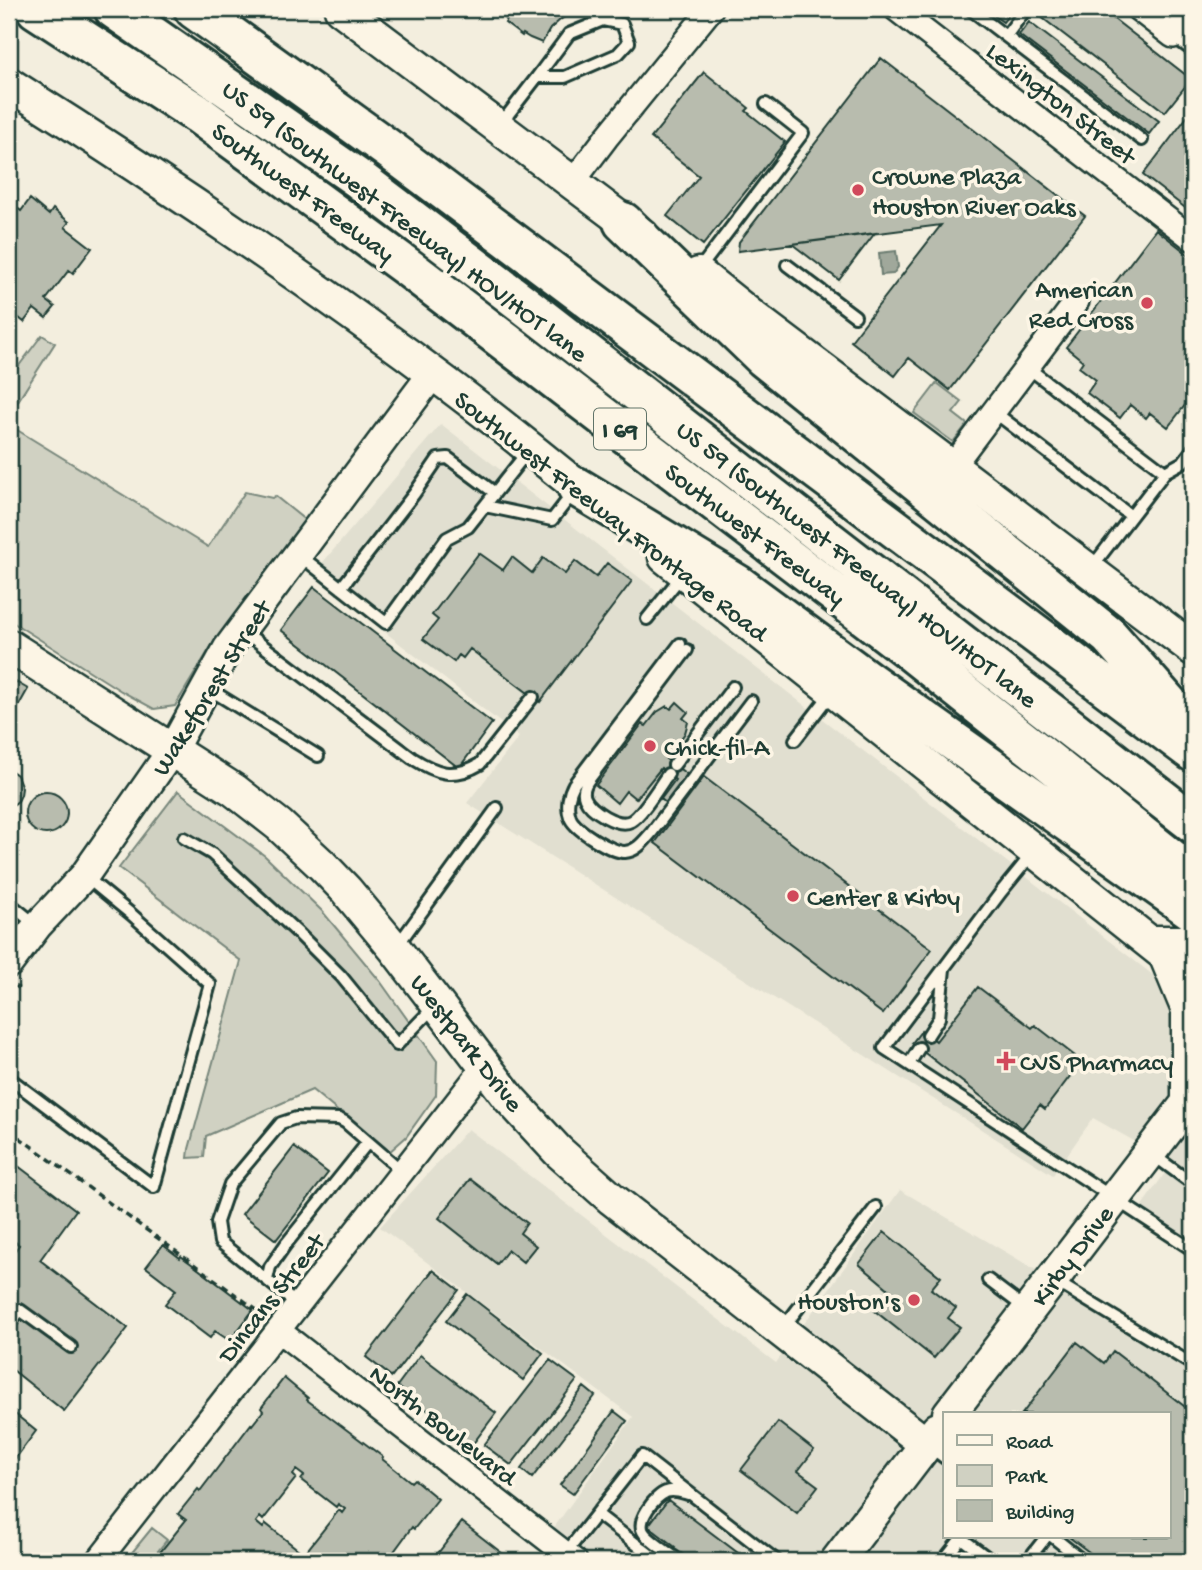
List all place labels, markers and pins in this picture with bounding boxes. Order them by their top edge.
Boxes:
place label: Crowne Plaza Houston River Oaks [872,164,1077,225]
marker: Crowne Plaza Houston River Oaks [850,182,866,198]
place label: American Red Cross [1029,277,1134,338]
marker: American Red Cross [1139,295,1155,311]
place label: Chick-fil-A [664,735,771,766]
marker: Chick-fil-A [642,738,658,754]
place label: Center & Kirby [807,885,960,916]
marker: Center & Kirby [785,888,801,904]
place label: CVS Pharmacy [1020,1050,1173,1081]
marker: CVS Pharmacy [998,1053,1014,1069]
place label: Houston's [797,1289,901,1320]
marker: Houston's [906,1292,922,1308]

